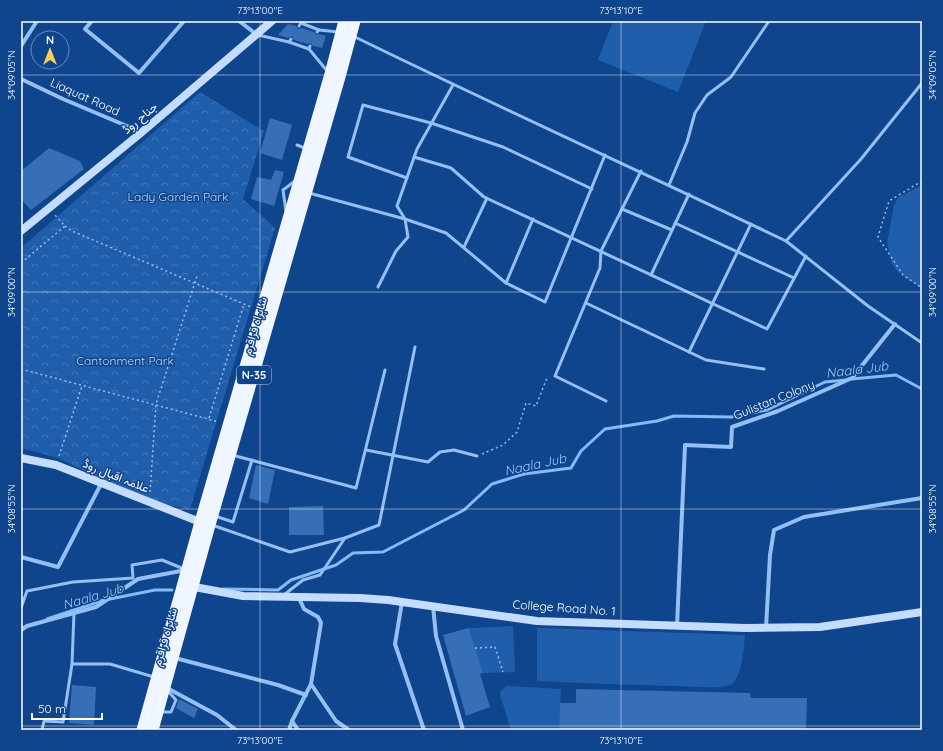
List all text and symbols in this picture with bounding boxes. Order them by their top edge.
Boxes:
text: 73°13'00"E [237,4,283,17]
text: 73°13'10"E [599,4,643,17]
north arrow [30,30,70,70]
text: N [46,33,54,47]
text: 34°09'05"N [5,50,18,100]
text: 34°09'05"N [926,50,939,100]
street label: Liaquat Road [48,74,122,119]
street label: جناح روڈ [119,99,162,138]
park label: Lady Garden Park [128,189,228,204]
text: 34°09'00"N [5,267,18,317]
text: 34°09'00"N [926,267,939,317]
street label: شاہراہ قراقرم [239,295,271,357]
park label: Cantonment Park [76,353,174,368]
water label: Naala Jub [825,357,890,381]
road number: N-35 [237,366,271,384]
street label: Gulistan Colony [731,376,817,423]
water label: Naala Jub [503,449,568,478]
street label: علامہ اقبال روڈ [80,455,152,497]
text: 34°08'55"N [5,484,18,534]
text: 34°08'55"N [926,484,939,534]
water label: Naala Jub [61,579,126,612]
street label: College Road No. 1 [512,596,616,619]
street label: شاہراہ قراقرم [149,606,181,668]
scale bar [32,695,102,721]
text: 50 m [38,701,66,716]
text: 73°13'00"E [237,734,283,747]
text: 73°13'10"E [599,734,643,747]

